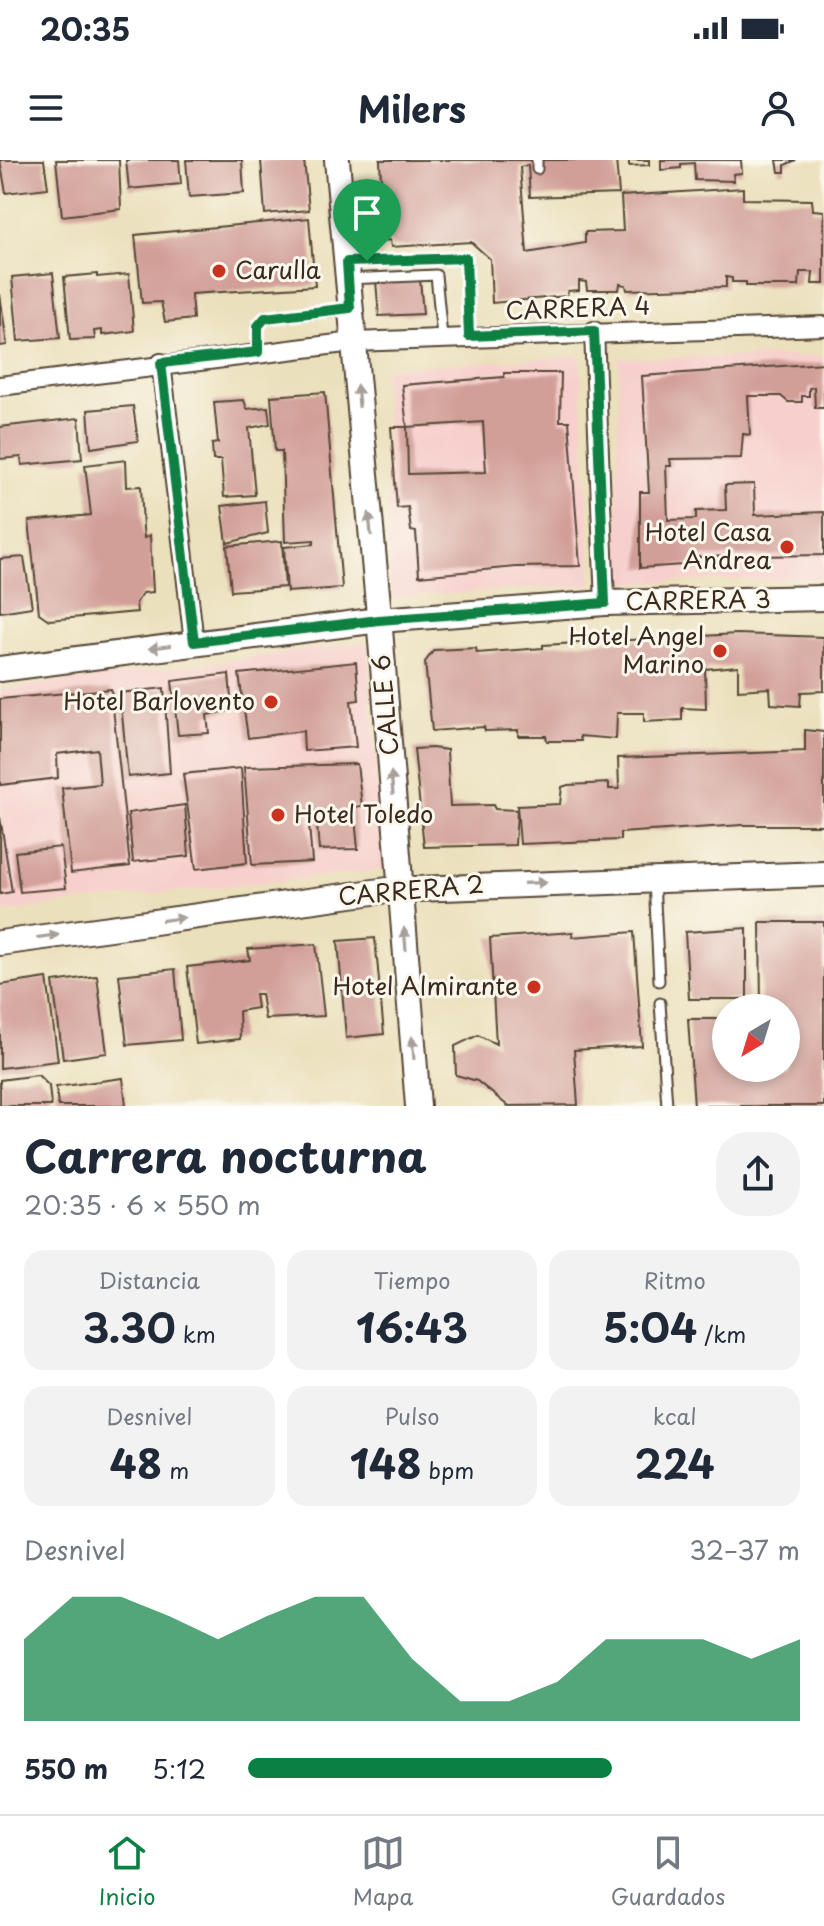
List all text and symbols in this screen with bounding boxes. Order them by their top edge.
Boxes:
text: 20:35 [40,6,130,51]
text: Milers [358,81,466,135]
icon: menu [24,86,68,130]
icon: person [756,86,800,130]
pin [333,179,401,261]
icon: arrive [345,191,389,235]
place label: Carulla [235,251,321,287]
marker: Carulla [210,262,228,280]
street label: CARRERA 4 [505,286,651,328]
one-way arrow [351,383,364,408]
one-way arrow [364,511,377,536]
place label: Hotel Casa Andrea [645,513,771,577]
marker: Hotel Casa Andrea [778,538,796,556]
street label: CARRERA 3 [625,580,771,618]
place label: Hotel Angel Marino [568,617,704,681]
one-way arrow [147,641,172,654]
marker: Hotel Angel Marino [711,642,729,660]
street label: CALLE 6 [362,653,406,757]
place label: Hotel Barlovento [63,682,255,718]
marker: Hotel Barlovento [262,693,280,711]
one-way arrow [385,770,398,795]
place label: Hotel Toledo [294,795,433,831]
marker: Hotel Toledo [269,806,287,824]
street label: CARRERA 2 [336,865,485,913]
one-way arrow [523,876,548,889]
one-way arrow [161,912,186,925]
one-way arrow [398,926,411,951]
one-way arrow [36,929,61,942]
place label: Hotel Almirante [332,967,518,1003]
marker: Hotel Almirante [525,978,543,996]
north arrow [712,994,800,1082]
map controls [712,994,800,1082]
one-way arrow [407,1035,420,1060]
text: Carrera nocturna [24,1122,427,1188]
button: share [716,1132,800,1216]
text: 20:35 · 6 × 550 m [24,1185,261,1224]
text: Distancia [99,1263,200,1296]
text: Tiempo [373,1263,451,1296]
text: Ritmo [644,1263,706,1296]
text: 3.30 [83,1296,176,1357]
text: 16:43 [356,1296,468,1357]
text: 5:04 [603,1296,697,1357]
text: km [176,1317,216,1350]
text: /km [697,1317,746,1350]
text: Desnivel [106,1399,192,1432]
text: Pulso [384,1399,440,1432]
text: kcal [653,1399,697,1432]
text: 48 [109,1432,162,1493]
text: 148 [350,1432,422,1493]
text: 224 [635,1432,715,1493]
text: m [162,1453,189,1486]
text: bpm [422,1453,474,1486]
text: Desnivel [24,1530,125,1569]
text: 32–37 m [689,1530,800,1569]
text: 550 m [24,1749,108,1788]
text: 5:12 [152,1749,206,1788]
tab: Inicio [99,1831,155,1912]
tab: Mapa [353,1831,413,1912]
tab: Guardados [611,1831,725,1912]

